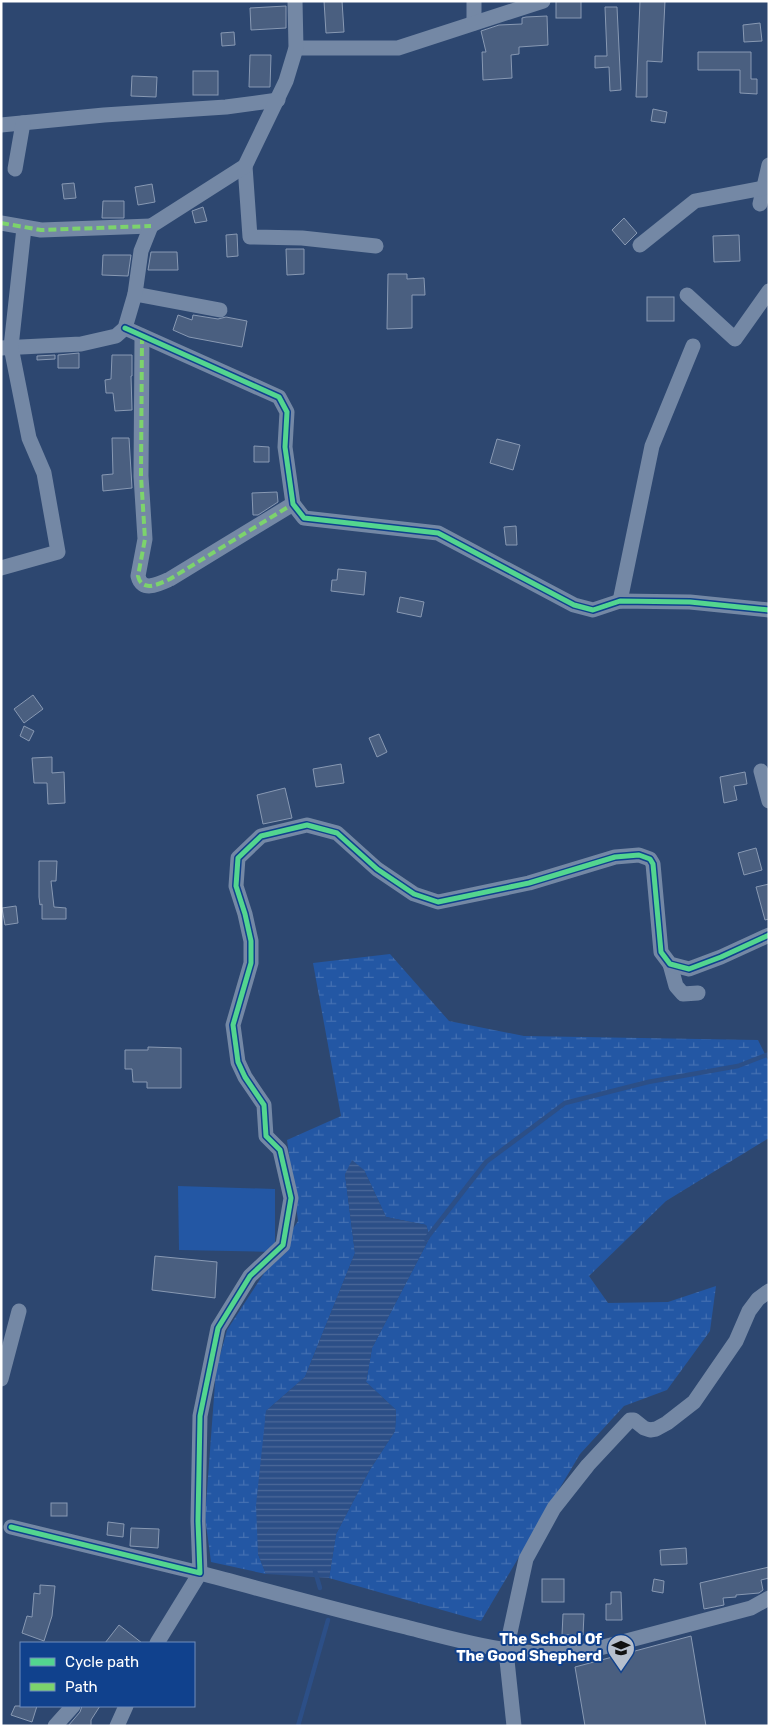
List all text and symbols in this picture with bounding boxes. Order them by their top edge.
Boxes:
place label: The School Of The Good Shepherd [456,1630,602,1665]
school or university icon: The School Of The Good Shepherd [606,1633,636,1672]
legend [20,1642,195,1707]
text: Cycle path [65,1653,139,1671]
text: Path [65,1678,98,1696]

